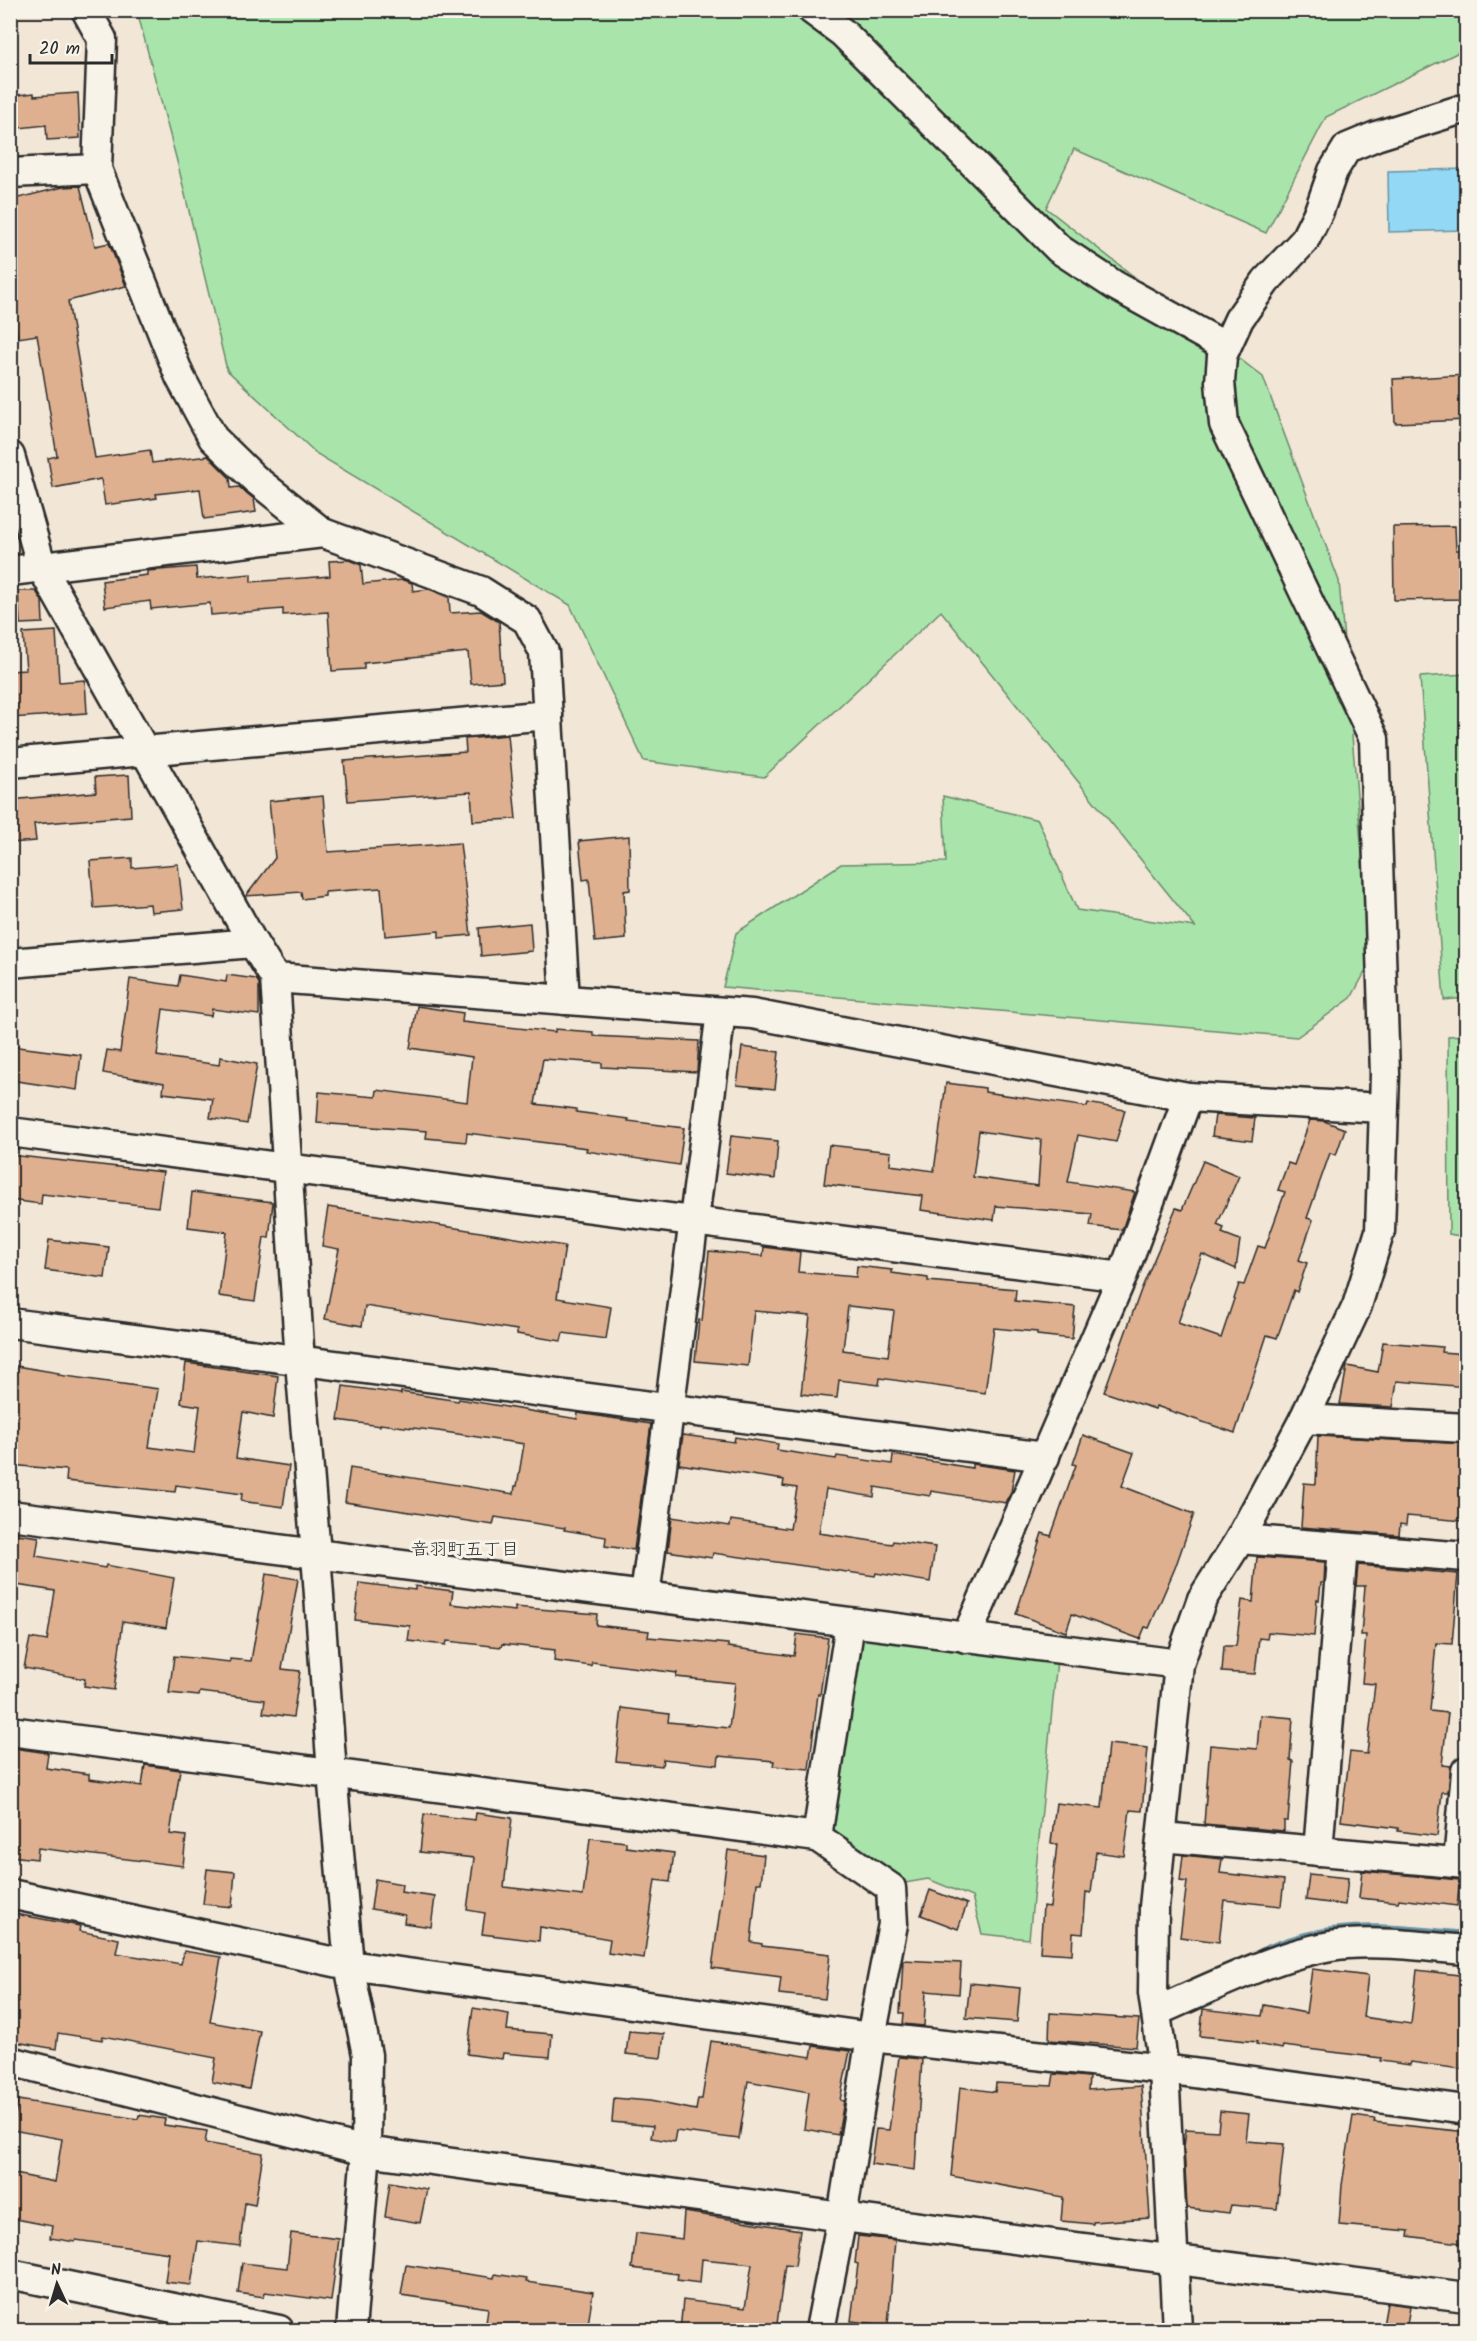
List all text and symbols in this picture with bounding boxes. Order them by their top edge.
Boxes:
scale bar [30,27,112,65]
text: 20 m [39,35,80,64]
district label: 音羽町五丁目 [411,1536,519,1565]
north arrow [27,2254,87,2314]
text: N [50,2258,62,2283]

